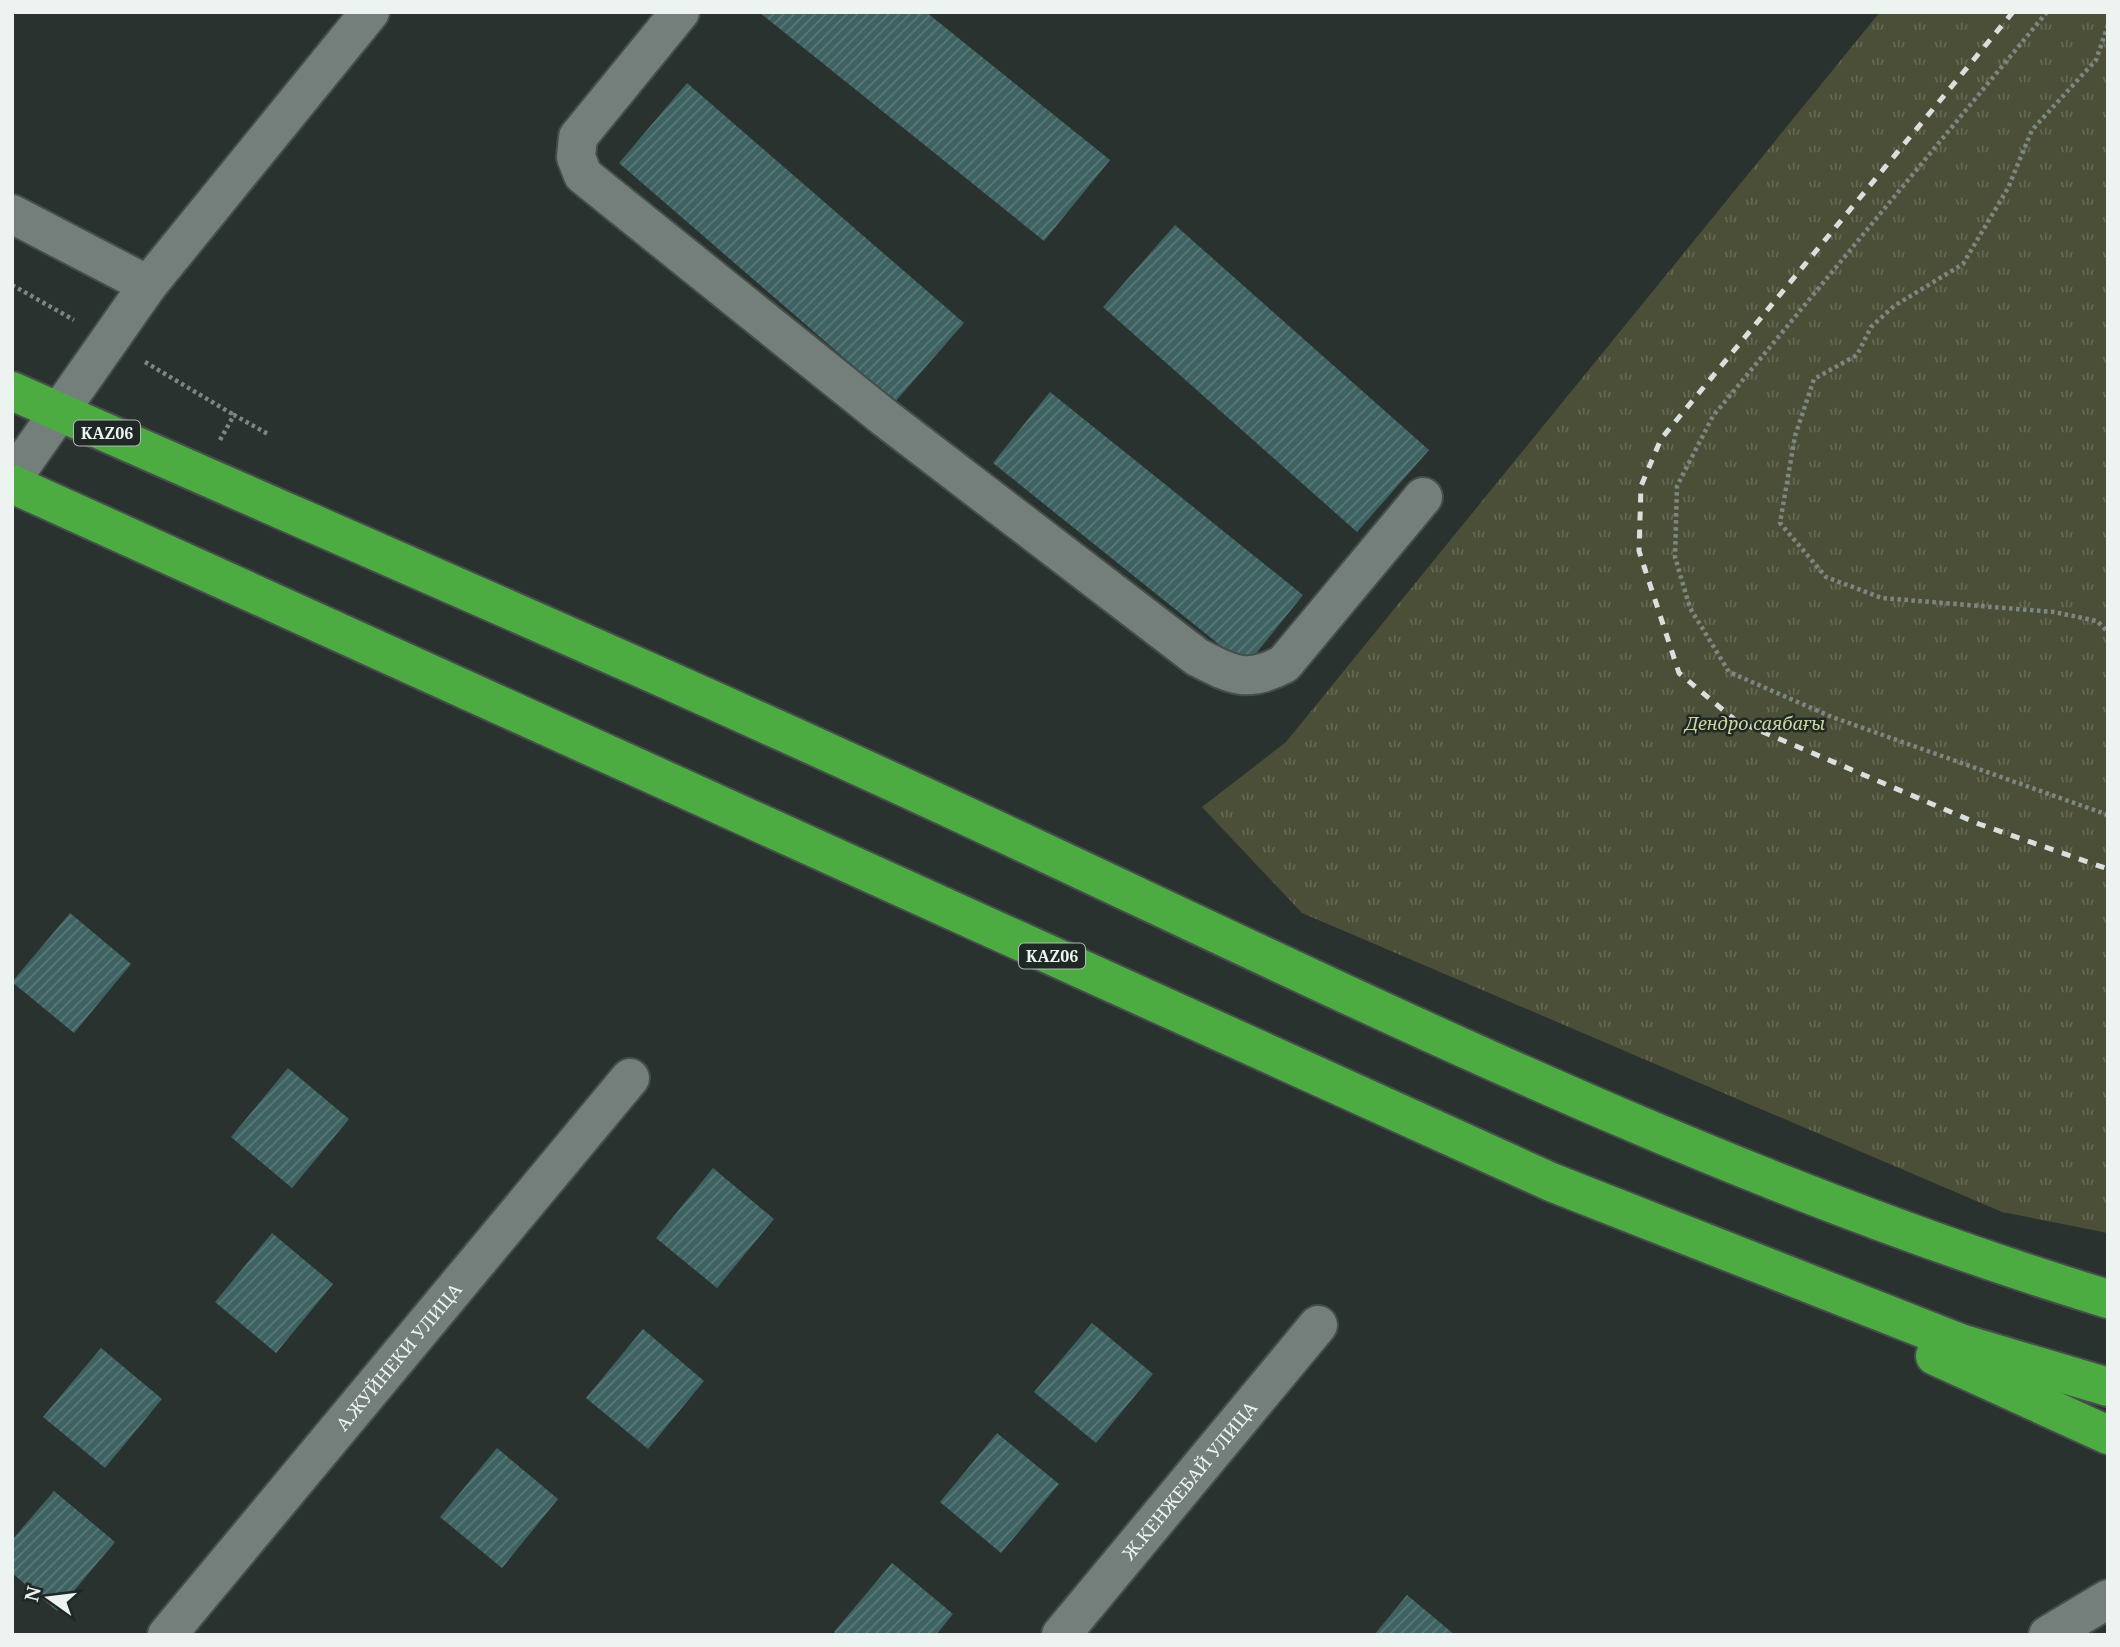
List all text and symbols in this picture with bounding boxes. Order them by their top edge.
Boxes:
road number: KАZ06 [74,420,140,446]
park label: Дендро саябағы [1683,711,1825,735]
road number: KАZ06 [1019,944,1085,968]
street label: А.ЖУЙНЕКИ УЛИЦА [330,1278,467,1435]
street label: Ж.КЕНЖЕБАЙ УЛИЦА [1116,1396,1262,1565]
north arrow [14,1563,84,1633]
text: N [18,1583,47,1604]

